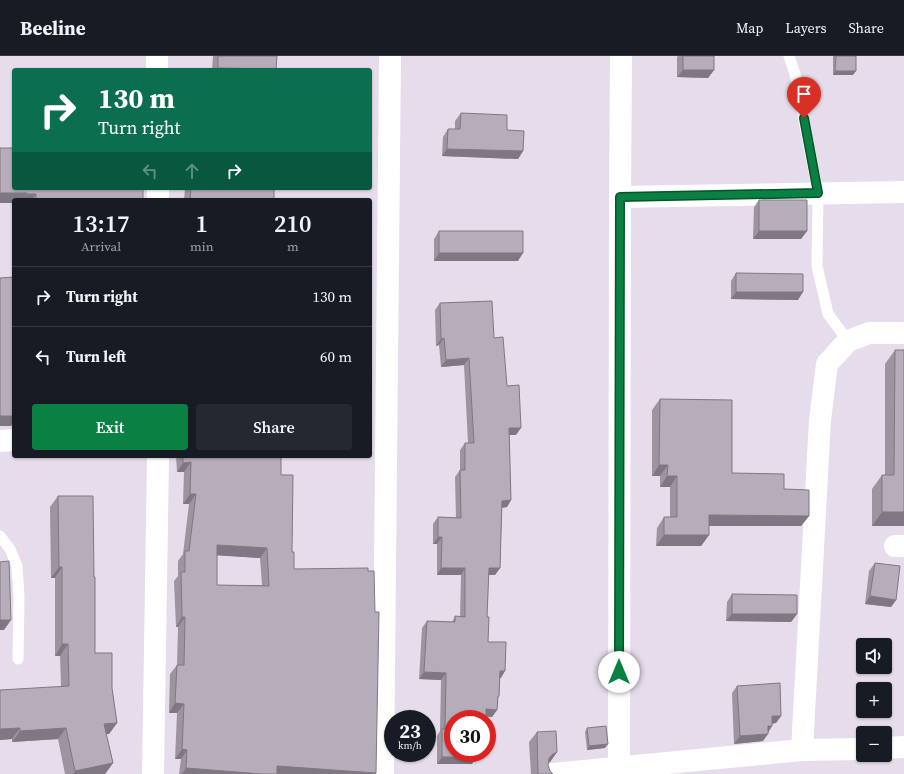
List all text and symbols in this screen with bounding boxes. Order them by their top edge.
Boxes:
text: Beeline [20,15,86,41]
text: Map [736,18,763,38]
text: Layers [785,18,827,38]
text: Share [849,18,884,38]
pin [787,77,821,118]
text: 130 m [98,79,175,117]
icon: arrive [793,83,815,105]
icon: right [32,84,84,136]
text: Turn right [98,115,180,140]
icon: left [139,160,161,182]
icon: ahead [181,160,203,182]
icon: right [223,160,245,182]
text: 13:17 [72,207,130,240]
text: 1 [196,207,208,240]
text: 210 [274,207,312,240]
text: Arrival [81,238,121,255]
text: min [190,238,214,255]
text: m [287,238,299,255]
icon: right [32,286,54,308]
text: Turn right [66,286,138,307]
text: 130 m [312,286,352,307]
icon: left [32,346,54,368]
text: Turn left [66,346,126,367]
text: 60 m [320,346,352,367]
button: Exit [32,404,188,450]
button: Share [196,404,352,450]
map controls [856,638,892,762]
button: sound [856,638,892,674]
position arrow [598,651,640,693]
button: + [856,682,892,718]
speed limit sign: 30 [444,710,496,762]
text: 23 [399,717,421,745]
button: − [856,726,892,762]
text: km/h [398,739,422,752]

